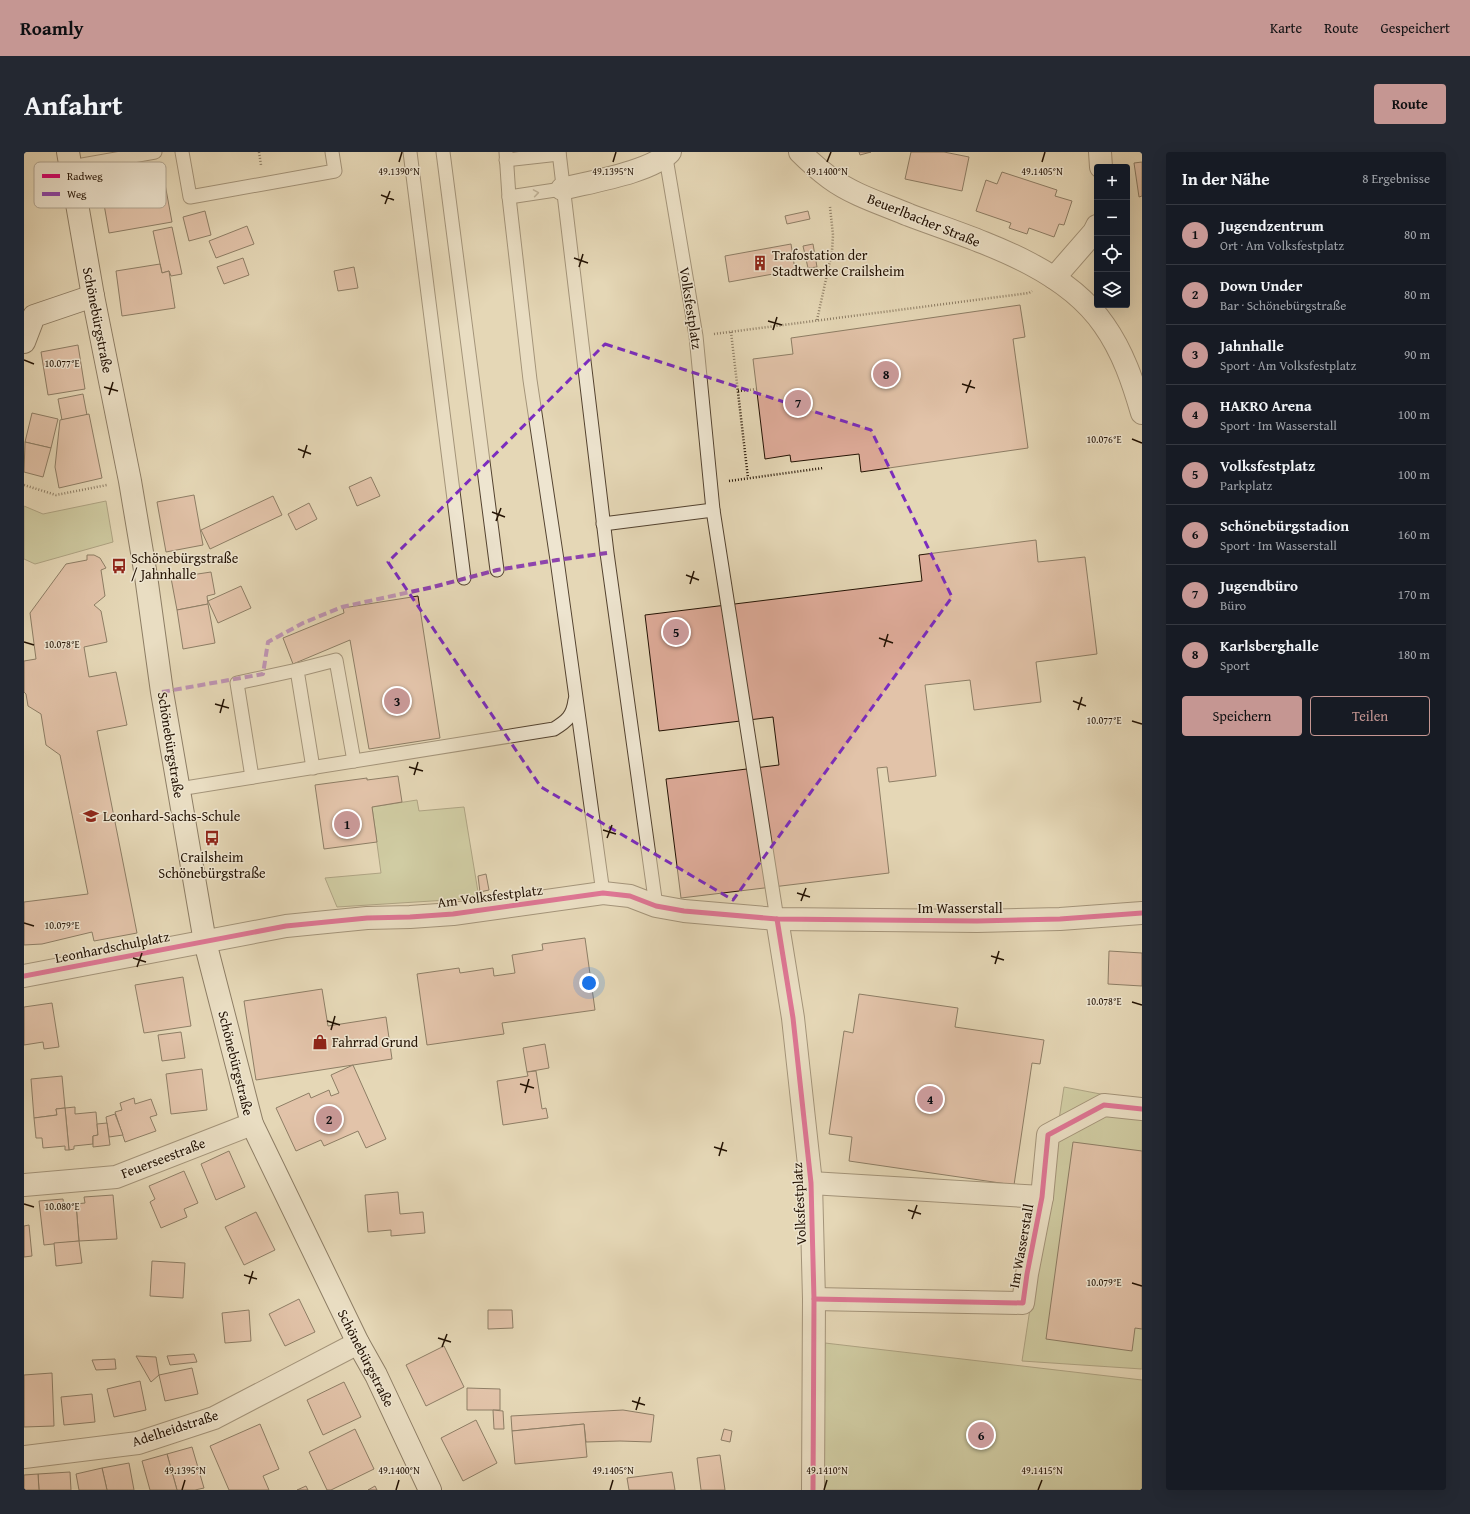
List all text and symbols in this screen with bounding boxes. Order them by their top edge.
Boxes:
text: Roamly [20,14,84,42]
text: Karte [1270,18,1302,38]
text: Route [1324,18,1358,38]
text: Gespeichert [1380,18,1450,38]
text: Anfahrt [24,84,123,125]
button: Route [1374,84,1446,124]
legend [34,162,166,208]
text: 49.1390°N [378,164,420,179]
text: 49.1395°N [592,164,634,179]
text: 49.1400°N [806,164,848,179]
text: 49.1405°N [1021,164,1063,179]
map controls [1094,164,1130,308]
button: + [1094,164,1130,200]
text: In der Nähe [1182,166,1270,191]
text: Radweg [67,168,103,184]
text: 8 Ergebnisse [1362,169,1430,188]
text: Weg [67,186,87,202]
street label: Beuerlbacher Straße [864,188,984,252]
one-way arrow [533,189,539,198]
button: − [1094,200,1130,236]
text: Jugendzentrum [1220,215,1324,236]
text: 1 [1192,225,1198,244]
text: 80 m [1404,225,1430,244]
button: locate [1094,236,1130,272]
text: Ort · Am Volksfestplatz [1220,236,1344,255]
place label: Trafostation der Stadtwerke Crailsheim [772,245,905,281]
building icon: Trafostation der Stadtwerke Crailsheim [751,254,769,272]
street label: Schönebürgstraße [78,265,118,375]
street label: Volksfestplatz [675,266,707,350]
button: layers [1094,272,1130,308]
text: Down Under [1220,275,1302,296]
text: 2 [1192,285,1198,304]
text: 80 m [1404,285,1430,304]
text: Bar · Schönebürgstraße [1220,296,1346,315]
text: Jahnhalle [1220,335,1284,356]
text: 3 [1192,345,1198,364]
text: 90 m [1404,345,1430,364]
text: 10.077°E [44,356,80,371]
text: Sport · Am Volksfestplatz [1220,356,1356,375]
pin: 8 [873,359,899,389]
pin: 7 [785,388,811,418]
text: HAKRO Arena [1220,395,1312,416]
text: 4 [1192,405,1198,424]
text: 100 m [1398,405,1430,424]
text: Sport · Im Wasserstall [1220,416,1337,435]
text: 10.076°E [1086,432,1122,447]
text: Volksfestplatz [1220,455,1315,476]
text: 5 [1192,465,1198,484]
text: 100 m [1398,465,1430,484]
text: Parkplatz [1220,476,1272,495]
text: Schönebürgstadion [1220,515,1349,536]
text: 6 [1192,525,1198,544]
text: 160 m [1398,525,1430,544]
text: Sport · Im Wasserstall [1220,536,1337,555]
place label: Schönebürgstraße / Jahnhalle [131,548,239,584]
bus stop icon: Schönebürgstraße / Jahnhalle [110,557,128,575]
text: Jugendbüro [1220,575,1298,596]
text: 7 [1192,585,1198,604]
text: 170 m [1398,585,1430,604]
text: Büro [1220,596,1246,615]
pin: 5 [663,617,689,647]
text: Karlsberghalle [1220,635,1319,656]
text: 10.078°E [44,637,80,652]
text: 8 [1192,645,1198,664]
text: 180 m [1398,645,1430,664]
text: Sport [1220,656,1250,675]
pin: 3 [384,686,410,716]
street label: Schönebürgstraße [153,690,189,800]
button: Speichern [1182,696,1302,736]
button: Teilen [1310,696,1430,736]
text: 10.077°E [1086,713,1122,728]
place label: Leonhard-Sachs-Schule [103,806,241,826]
school or university icon: Leonhard-Sachs-Schule [82,807,100,825]
pin: 1 [334,809,360,839]
bus stop icon: Crailsheim Schönebürgstraße [203,829,221,847]
place label: Crailsheim Schönebürgstraße [158,847,266,883]
street label: Am Volksfestplatz [436,880,544,912]
street label: Im Wasserstall [917,898,1003,918]
text: 10.079°E [44,918,80,933]
street label: Leonhardschulplatz [53,926,171,968]
your location [579,973,599,993]
text: 10.078°E [1086,994,1122,1009]
street label: Schönebürgstraße [213,1008,259,1118]
place label: Fahrrad Grund [332,1032,419,1052]
shop icon: Fahrrad Grund [311,1033,329,1051]
pin: 4 [917,1084,943,1114]
pin: 2 [316,1104,342,1134]
street label: Feuerseestraße [118,1133,209,1183]
street label: Volksfestplatz [787,1162,811,1246]
text: 10.080°E [44,1199,80,1214]
street label: Im Wasserstall [1004,1202,1038,1290]
text: 10.079°E [1086,1275,1122,1290]
street label: Schönebürgstraße [333,1306,399,1411]
street label: Adelheidstraße [129,1404,221,1451]
pin: 6 [968,1420,994,1450]
text: 49.1395°N [164,1463,206,1478]
text: 49.1400°N [378,1463,420,1478]
text: 49.1405°N [592,1463,634,1478]
text: 49.1410°N [806,1463,848,1478]
text: 49.1415°N [1021,1463,1063,1478]

